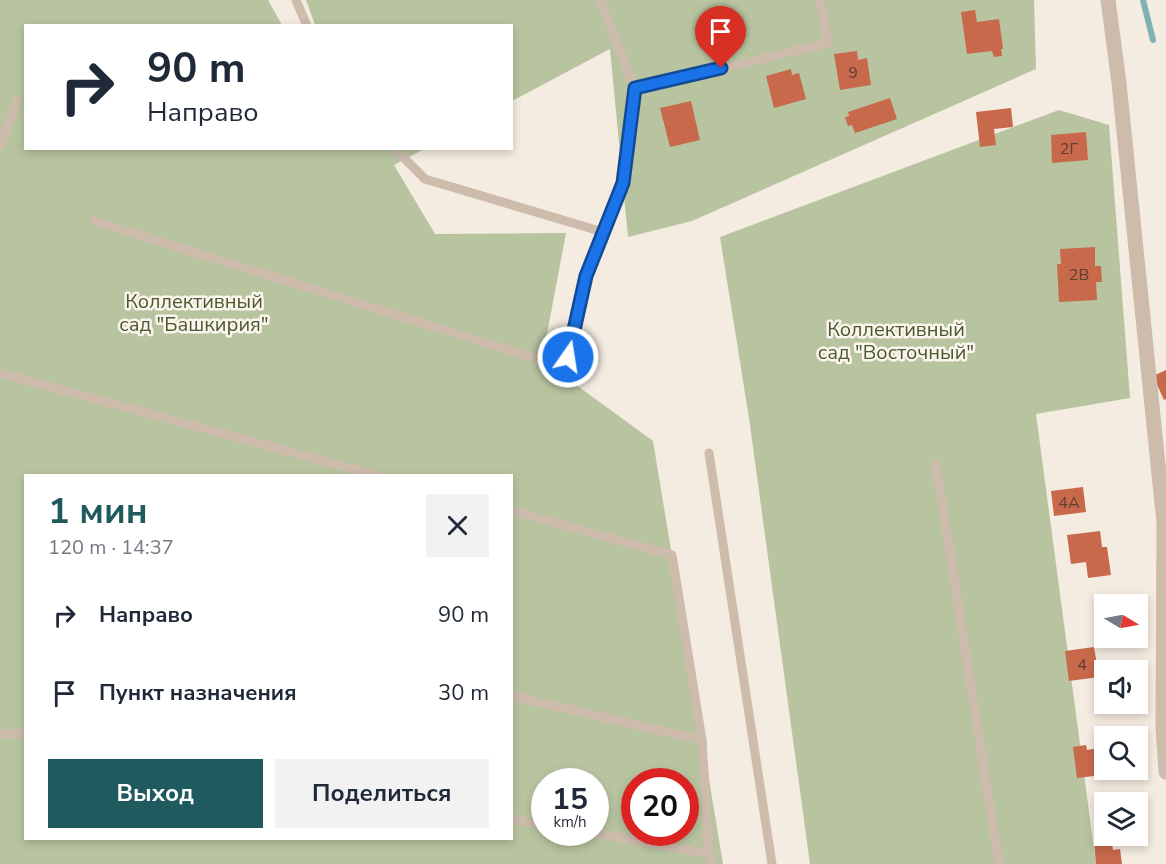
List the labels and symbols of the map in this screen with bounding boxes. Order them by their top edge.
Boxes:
pin [695,6,746,68]
house number: 9 [848,62,858,84]
house number: 2Г [1060,138,1078,160]
house number: 2В [1069,264,1089,286]
park label: Коллективный сад "Башкирия" [119,288,269,338]
park label: Коллективный сад "Восточный" [818,316,974,366]
position arrow [536,325,600,389]
house number: 4А [1058,492,1080,514]
north arrow [1094,594,1148,648]
house number: 4 [1077,654,1087,676]
speed limit sign: 20 [621,768,699,846]

